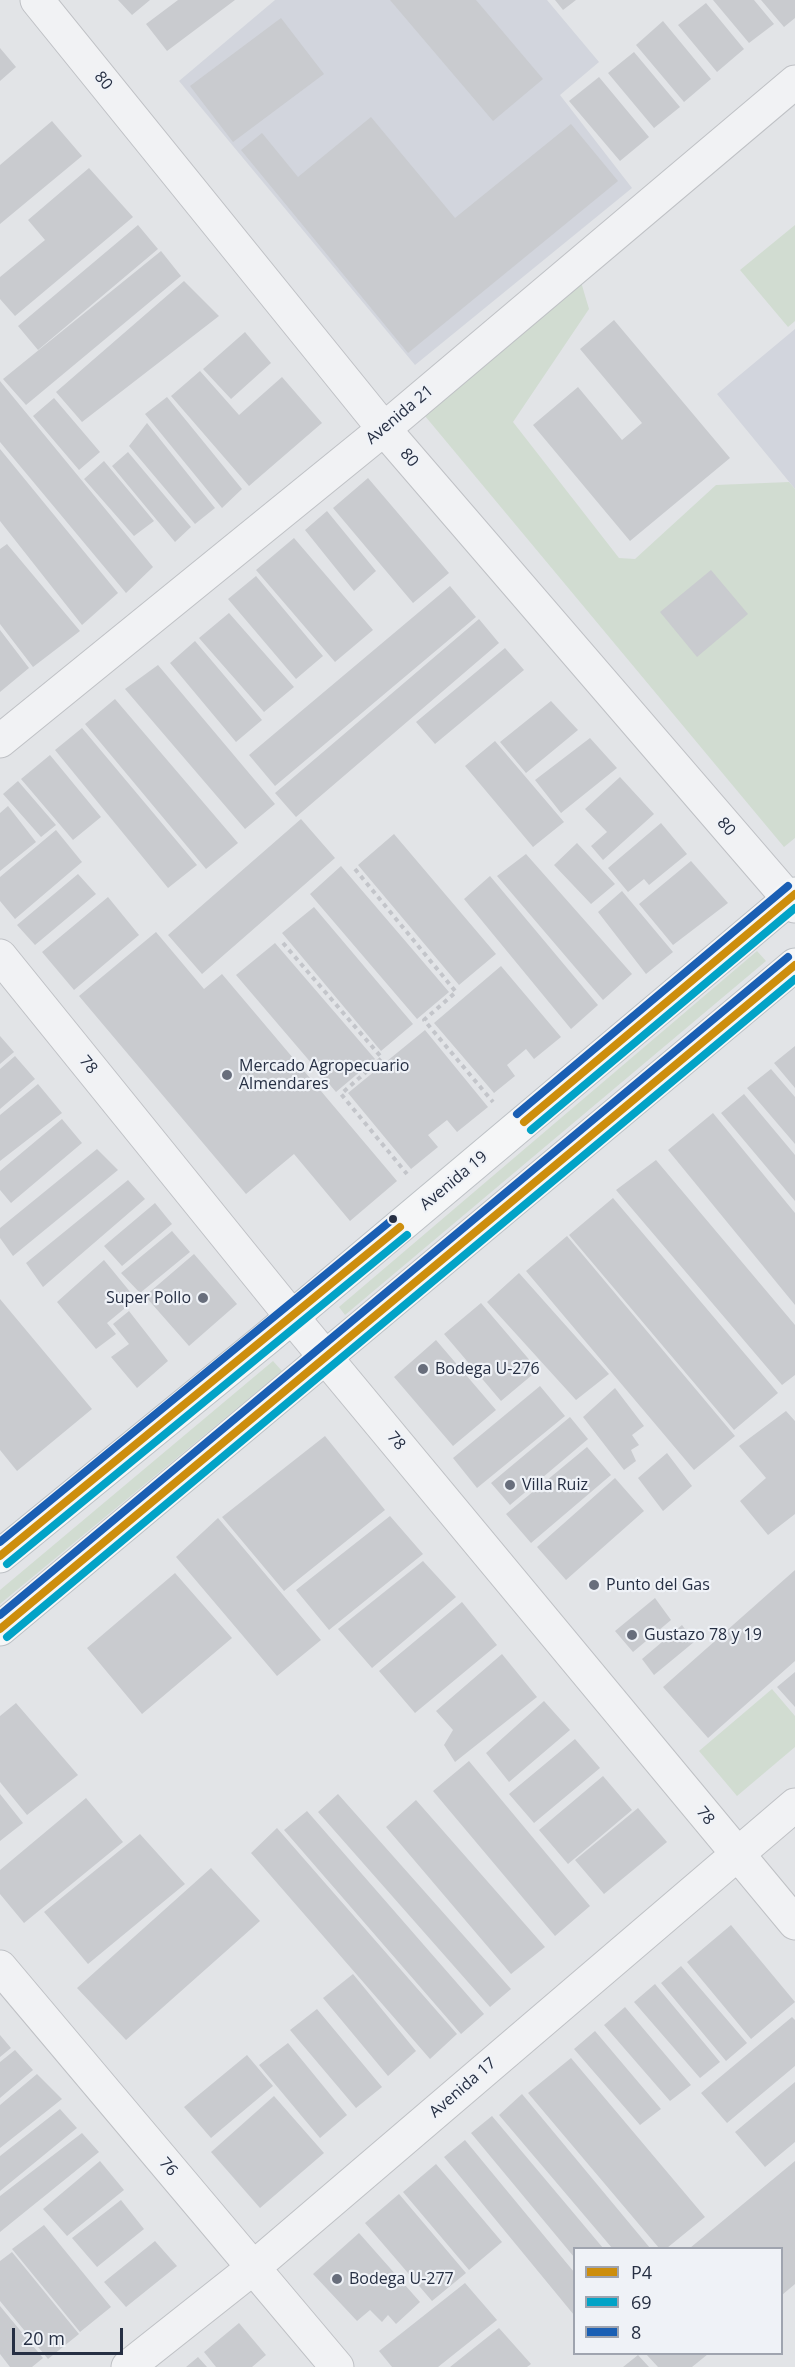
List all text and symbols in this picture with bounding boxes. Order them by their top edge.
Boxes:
street label: 80 [90,68,116,94]
street label: Avenida 21 [362,381,438,449]
street label: 80 [396,445,422,471]
street label: 80 [713,814,739,840]
street label: 78 [75,1052,101,1078]
place label: Mercado Agropecuario Almendares [239,1056,409,1094]
marker: Mercado Agropecuario Almendares [220,1068,234,1082]
street label: Avenida 19 [416,1147,492,1215]
unlabelled marker [387,1213,399,1225]
place label: Super Pollo [106,1288,191,1308]
marker: Super Pollo [196,1291,210,1305]
place label: Bodega U-276 [435,1359,540,1379]
marker: Bodega U-276 [416,1362,430,1376]
street label: 78 [383,1428,409,1454]
place label: Villa Ruiz [522,1475,588,1495]
marker: Villa Ruiz [503,1478,517,1492]
place label: Punto del Gas [606,1575,710,1595]
marker: Punto del Gas [587,1578,601,1592]
place label: Gustazo 78 y 19 [644,1625,762,1645]
marker: Gustazo 78 y 19 [625,1628,639,1642]
street label: 78 [692,1803,718,1829]
street label: Avenida 17 [426,2054,500,2122]
street label: 76 [155,2154,181,2180]
legend [573,2247,783,2355]
text: P4 [631,2260,652,2284]
place label: Bodega U-277 [349,2269,454,2289]
marker: Bodega U-277 [330,2272,344,2286]
text: 69 [631,2290,652,2314]
scale bar [15,2316,126,2354]
text: 8 [631,2320,641,2344]
text: 20 m [23,2326,65,2350]

